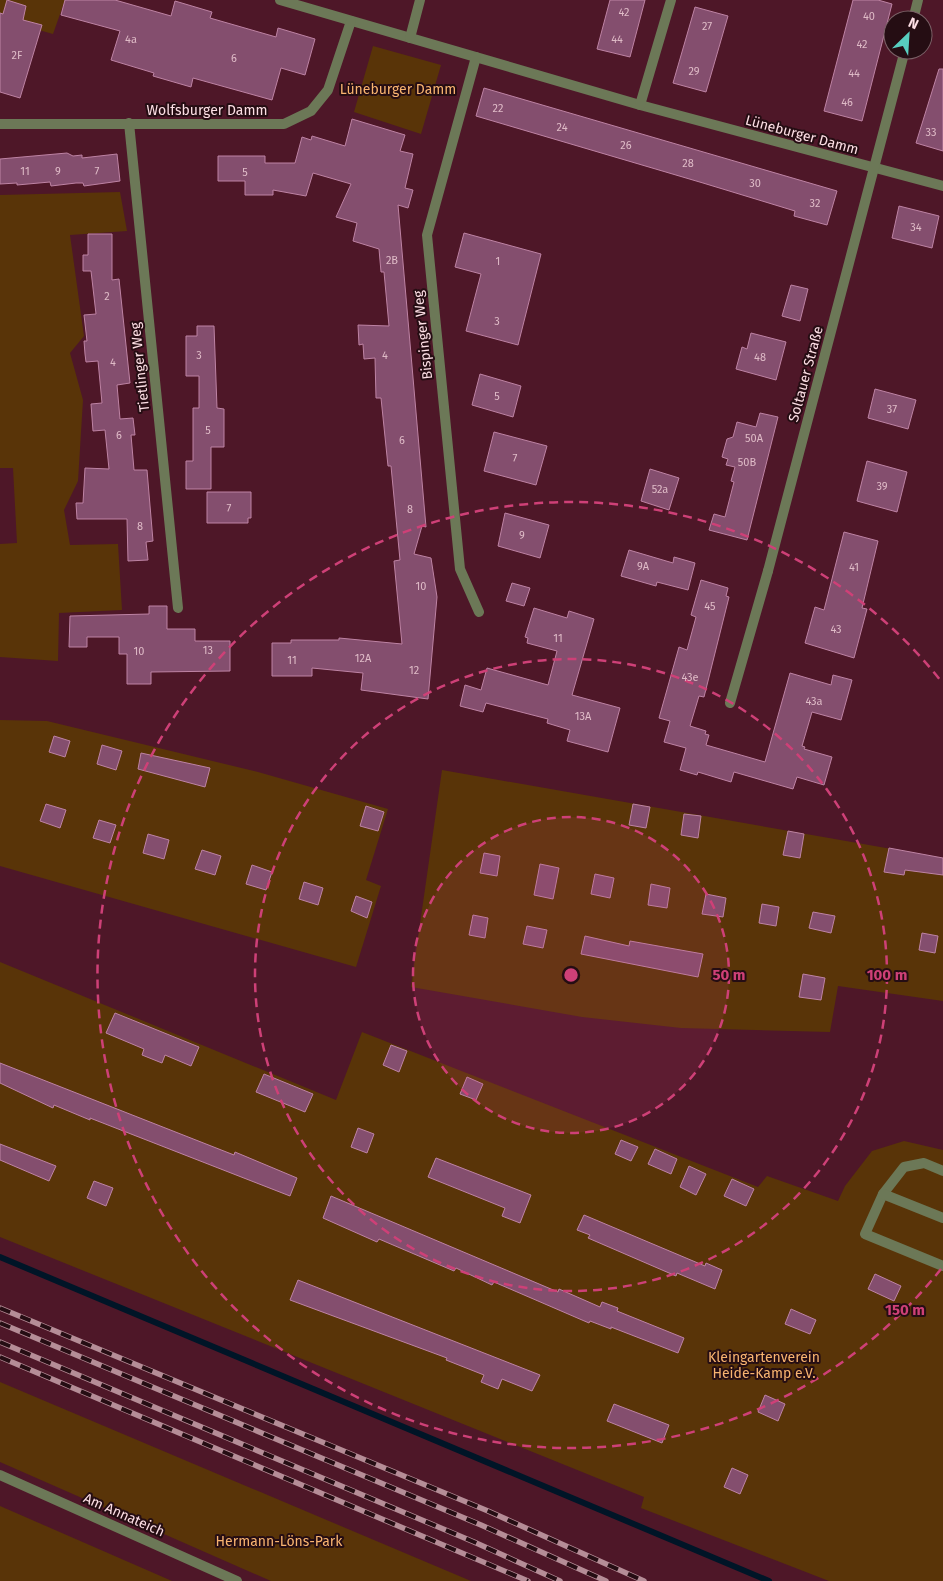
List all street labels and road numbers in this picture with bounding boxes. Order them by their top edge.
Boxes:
street label: Wolfsburger Damm [147,102,267,119]
street label: Lüneburger Damm [743,112,861,158]
street label: Bispinger Weg [410,289,436,380]
street label: Tietlinger Weg [127,321,153,413]
street label: Soltauer Straße [785,324,827,424]
street label: Am Annateich [81,1490,167,1540]

